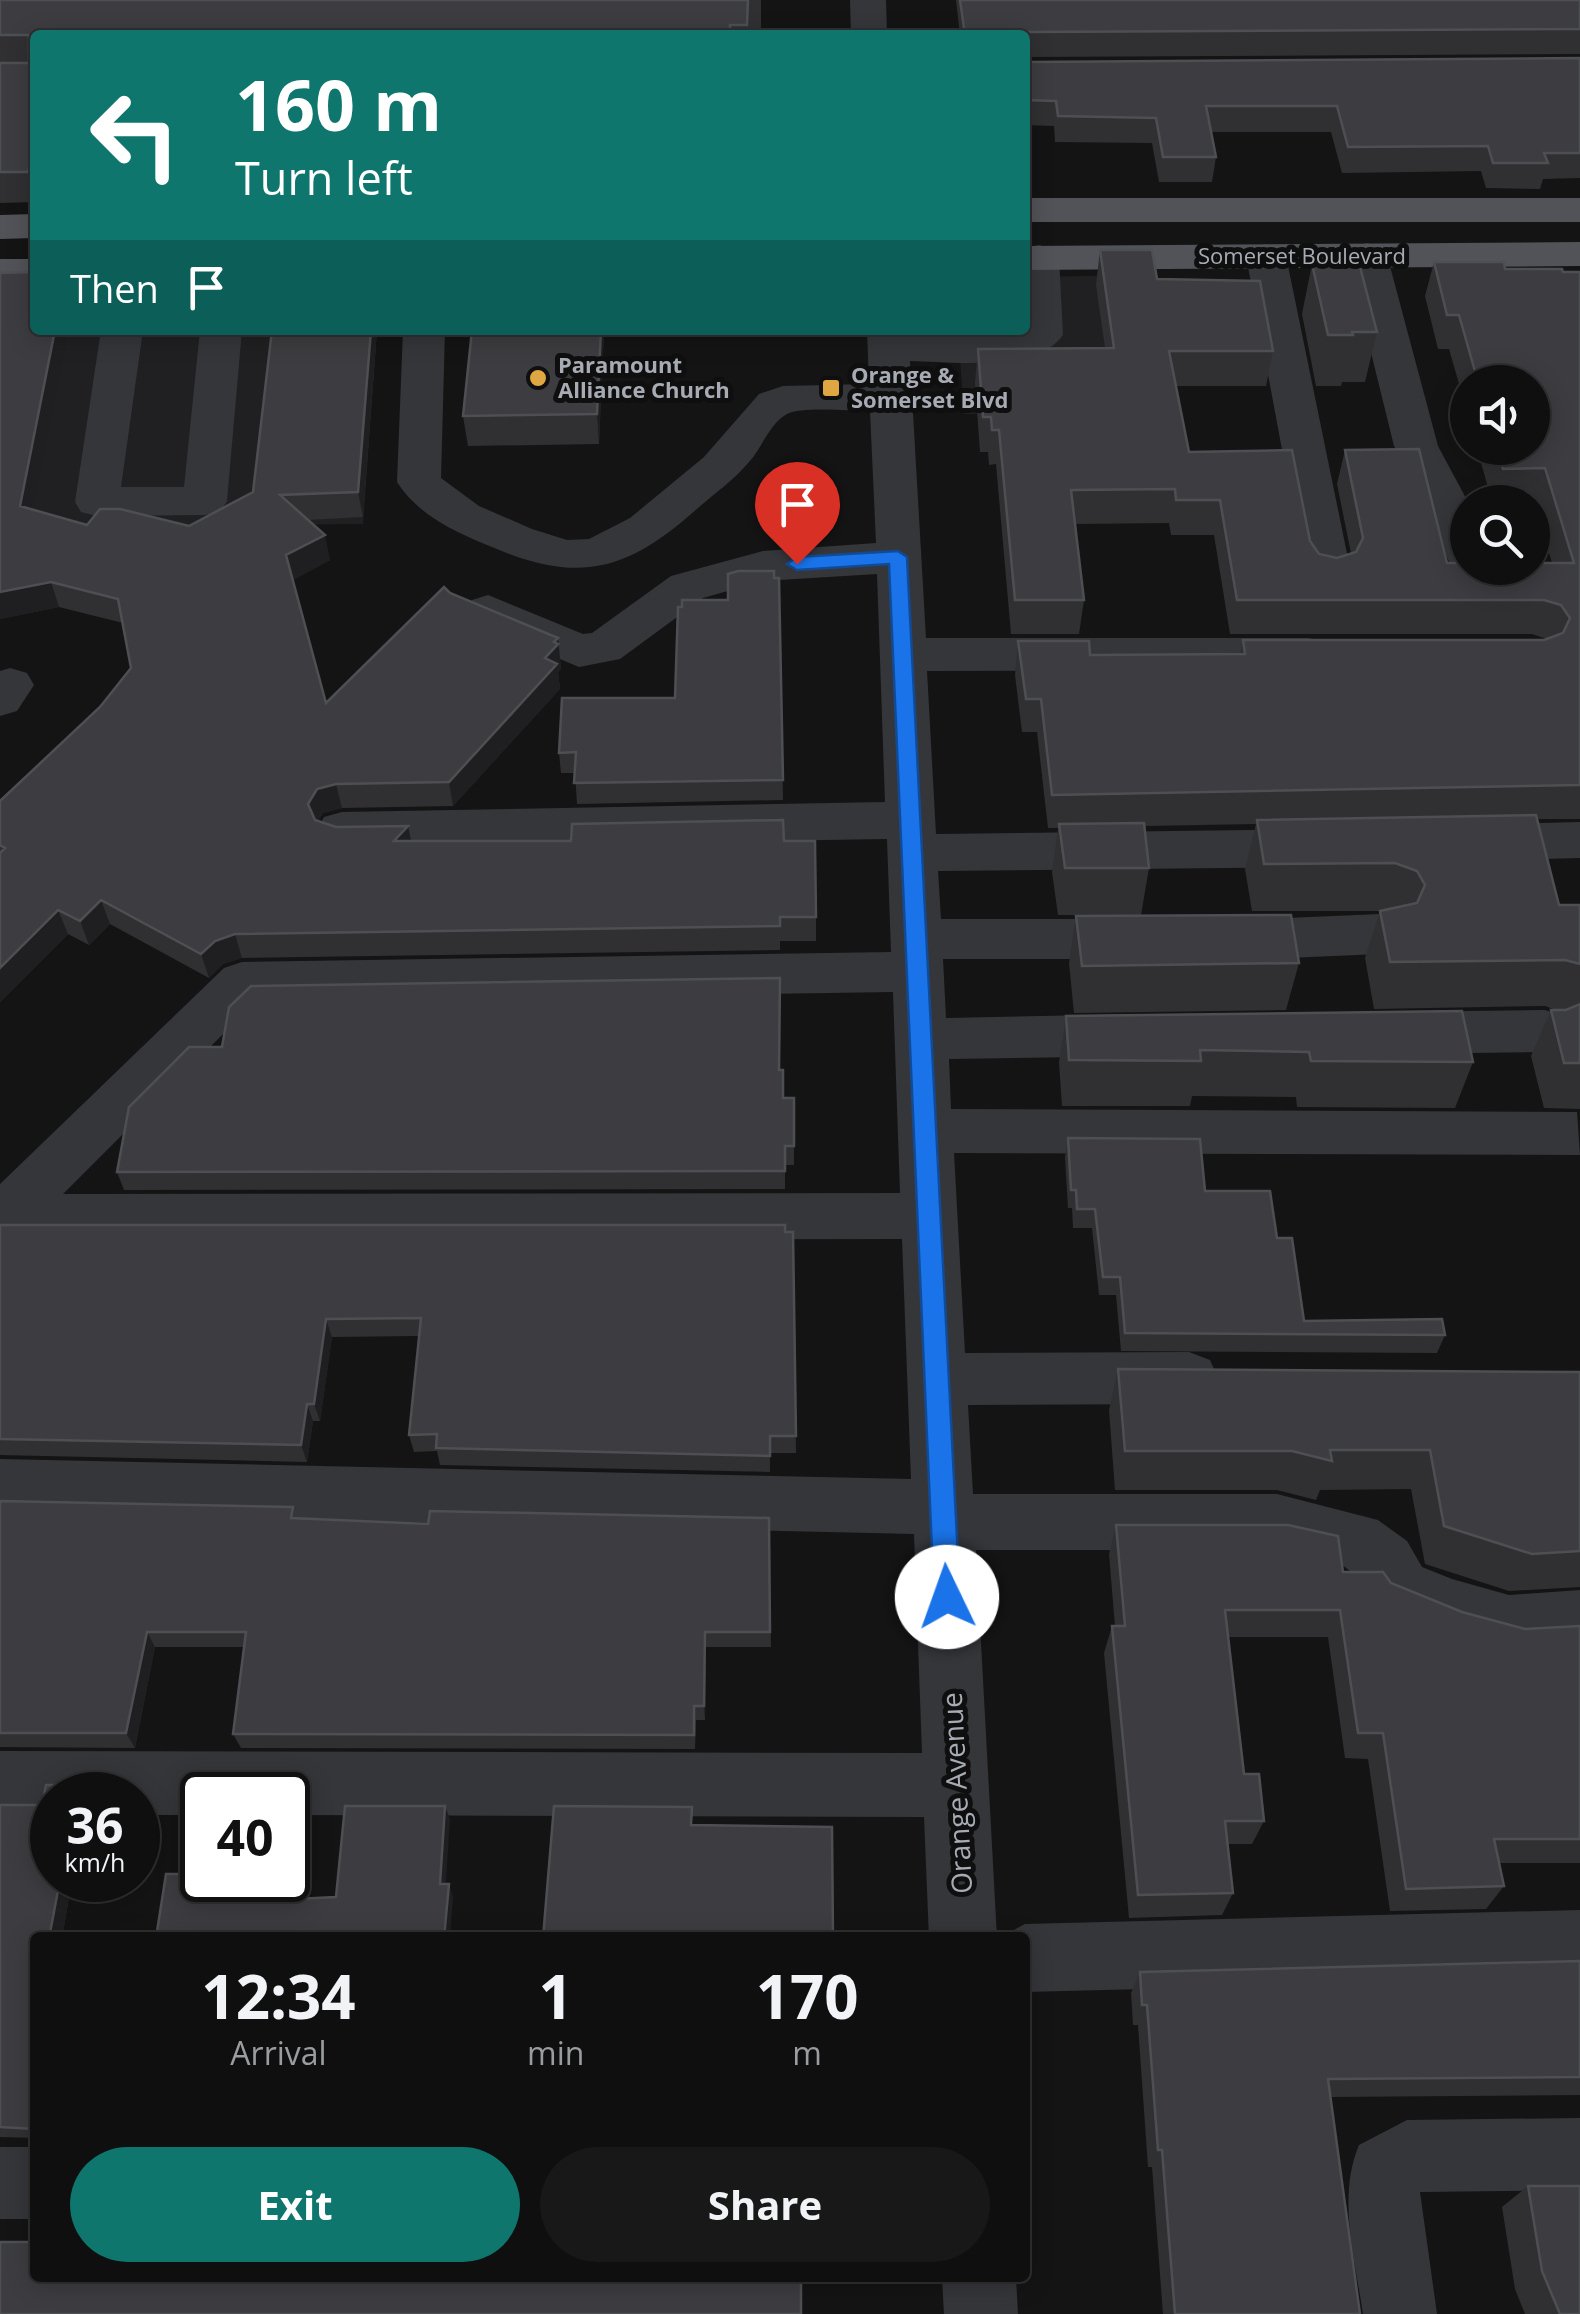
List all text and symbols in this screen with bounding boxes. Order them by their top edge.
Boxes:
text: 160 m [235,56,442,152]
icon: left [70,70,200,200]
text: Turn left [235,147,413,208]
street label: Somerset Boulevard [1198,240,1406,270]
icon: arrive [179,260,234,315]
text: Then [70,262,159,314]
place label: Paramount Alliance Church [558,349,730,404]
place label: Orange & Somerset Blvd [851,359,1008,414]
map controls [1450,365,1550,585]
button: sound [1450,365,1550,465]
marker: Paramount Alliance Church [527,367,549,389]
marker: Orange & Somerset Blvd [820,377,842,399]
pin [755,462,840,565]
icon: arrive [770,477,825,532]
button: search [1450,485,1550,585]
position arrow [895,1545,999,1649]
street label: Orange Avenue [932,1691,980,1895]
speed limit sign: 40 [180,1772,310,1902]
text: 36 [66,1791,124,1859]
text: km/h [65,1845,125,1879]
text: 12:34 [201,1955,356,2037]
text: 1 [539,1955,573,2037]
text: 170 [756,1955,859,2037]
text: Arrival [230,2031,327,2074]
text: min [527,2031,584,2074]
text: m [792,2031,822,2074]
button: Exit [70,2147,520,2262]
button: Share [540,2147,990,2262]

